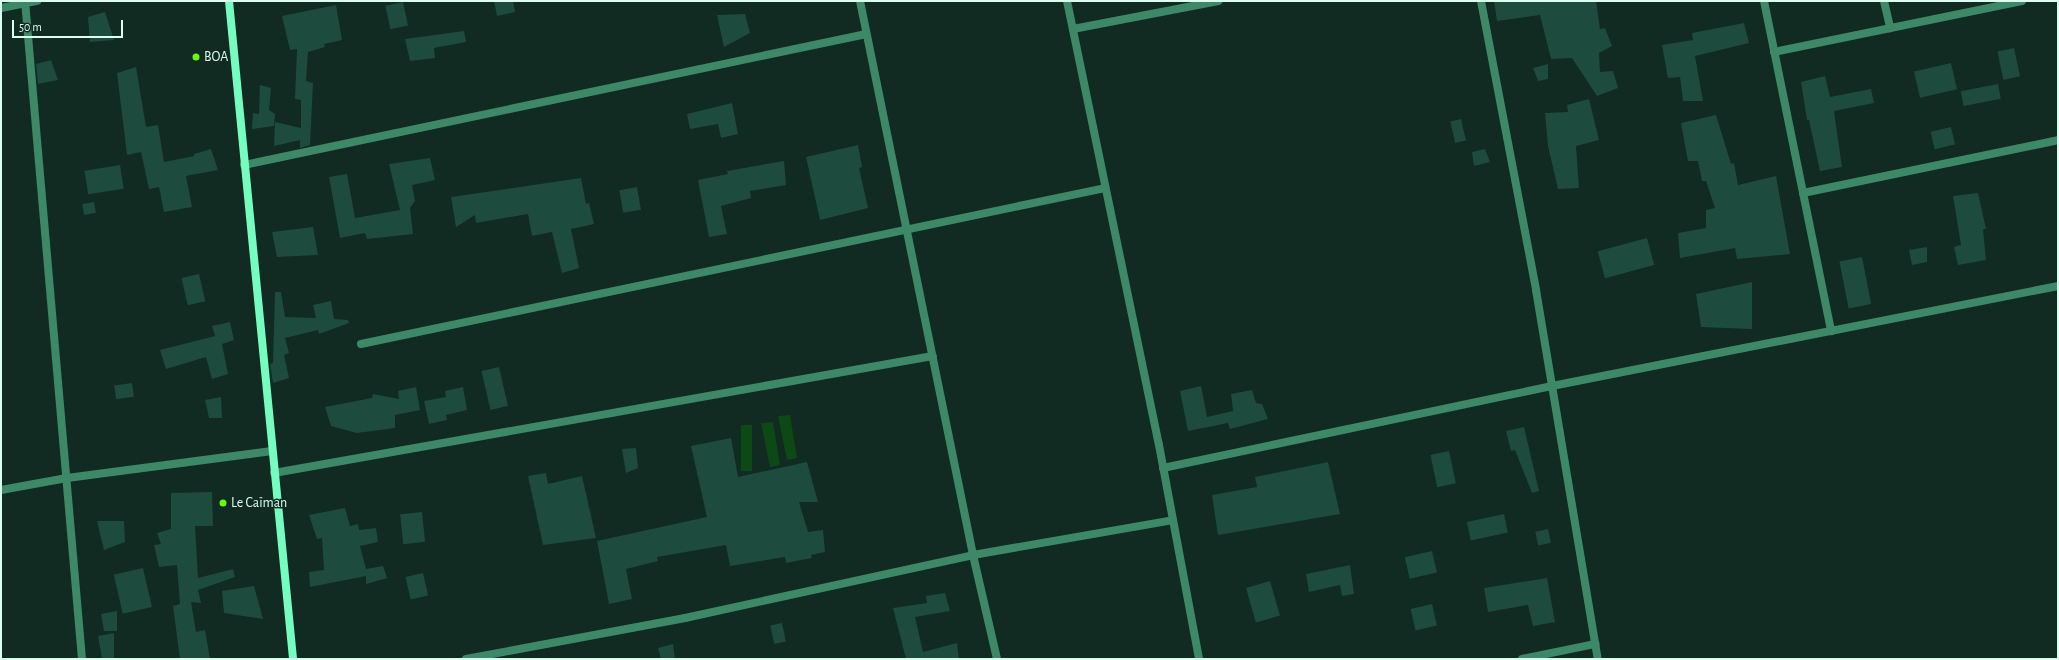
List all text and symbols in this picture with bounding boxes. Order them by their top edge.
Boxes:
scale bar [14,12,125,38]
text: 50 m [19,21,42,33]
place label: BOA [204,49,228,65]
marker: BOA [191,52,201,62]
place label: Le Caïman [231,495,287,511]
marker: Le Caïman [218,498,228,508]

